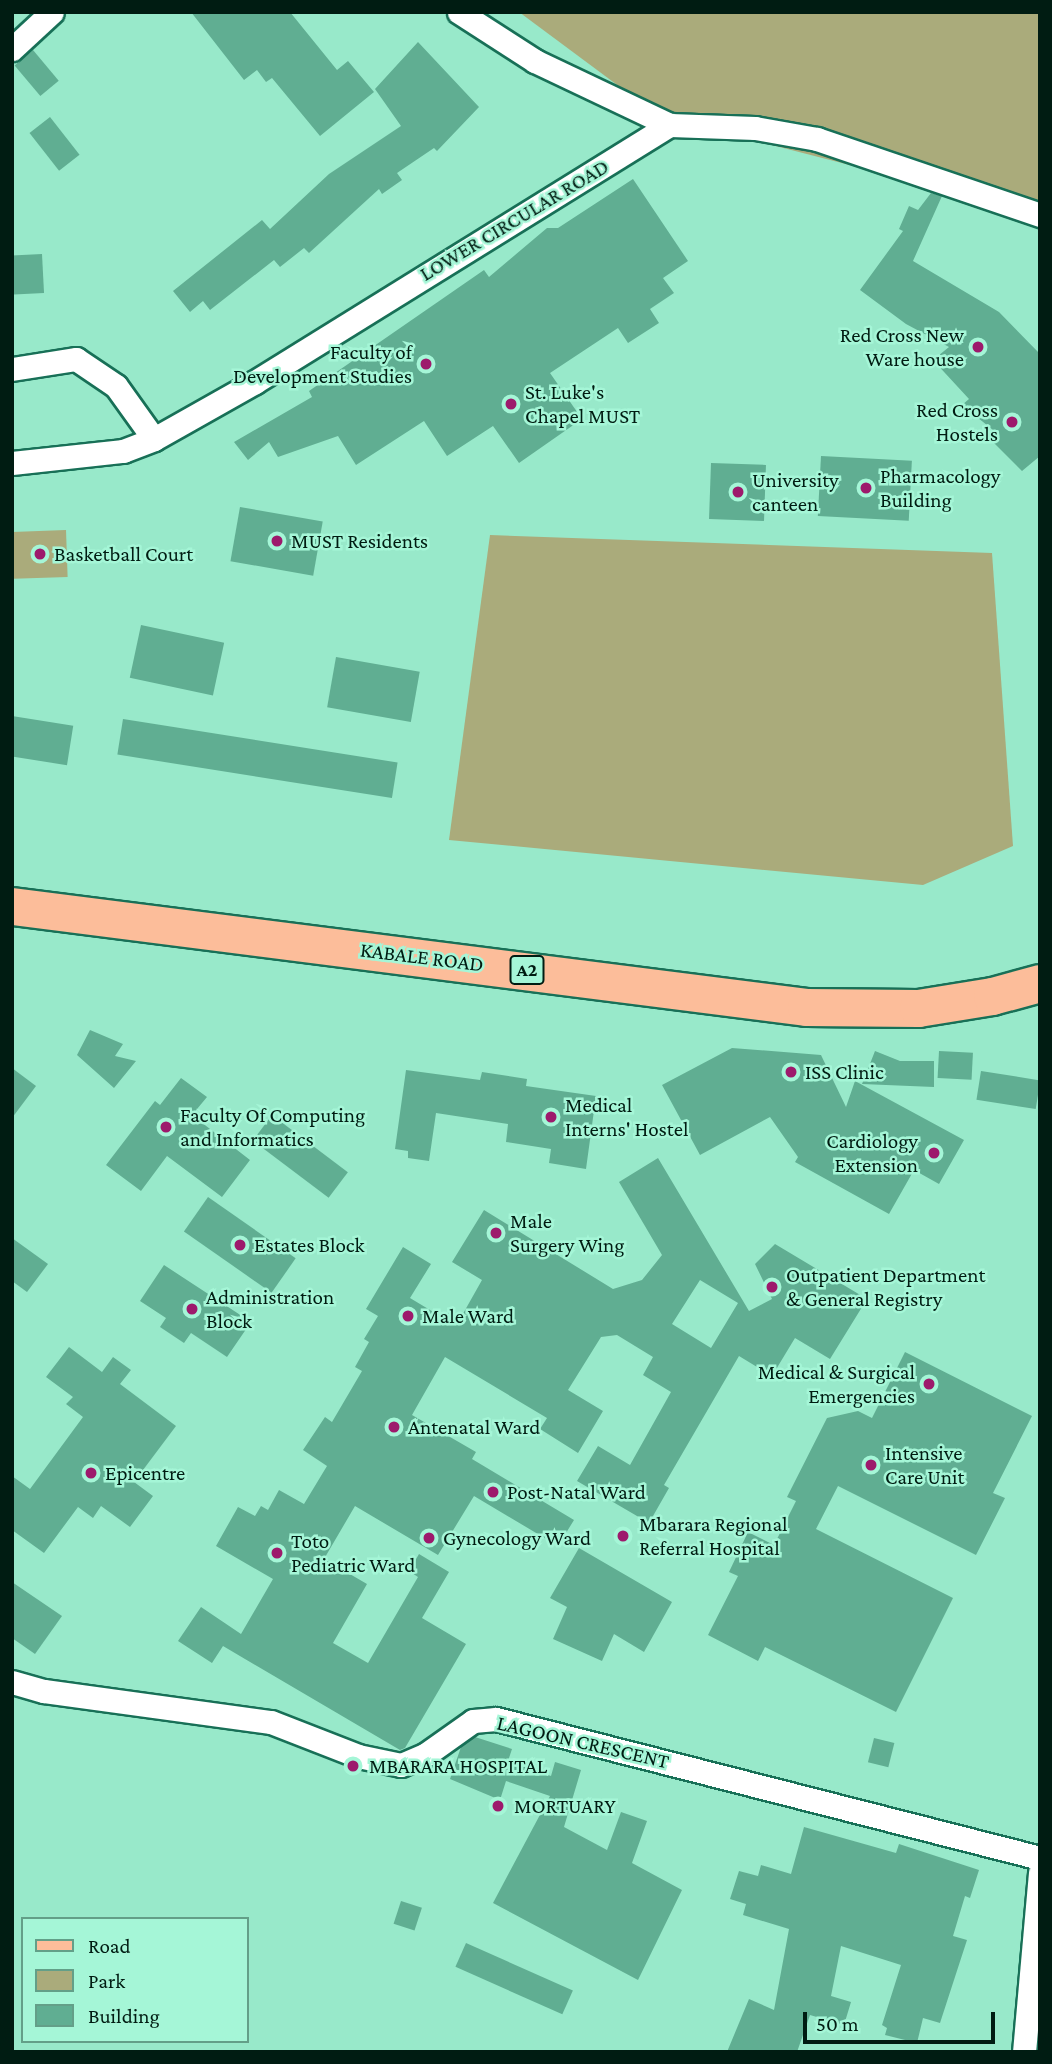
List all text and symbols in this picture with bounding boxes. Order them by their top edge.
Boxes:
street label: LOWER CIRCULAR ROAD [415,154,613,286]
place label: Red Cross New Ware house [840,322,964,372]
place label: Faculty of Development Studies [233,339,412,389]
marker: Red Cross New Ware house [970,339,986,355]
marker: Faculty of Development Studies [418,356,434,372]
place label: St. Luke's Chapel MUST [525,379,640,429]
marker: St. Luke's Chapel MUST [503,396,519,412]
place label: Red Cross Hostels [916,397,998,447]
marker: Red Cross Hostels [1004,414,1020,430]
place label: Pharmacology Building [880,463,1000,513]
place label: University canteen [752,467,839,517]
marker: Pharmacology Building [858,480,874,496]
marker: University canteen [730,484,746,500]
place label: MUST Residents [291,528,428,554]
marker: MUST Residents [269,533,285,549]
place label: Basketball Court [54,541,193,567]
marker: Basketball Court [32,546,48,562]
street label: KABALE ROAD [359,937,485,977]
road number: A2 [510,954,544,986]
place label: ISS Clinic [805,1059,884,1085]
marker: ISS Clinic [783,1064,799,1080]
place label: Medical Interns' Hostel [565,1092,688,1142]
place label: Faculty Of Computing and Informatics [180,1102,365,1152]
marker: Medical Interns' Hostel [543,1109,559,1125]
marker: Faculty Of Computing and Informatics [158,1119,174,1135]
place label: Cardiology Extension [826,1128,918,1178]
marker: Cardiology Extension [924,1143,944,1163]
place label: Male Surgery Wing [510,1208,624,1258]
marker: Male Surgery Wing [488,1225,504,1241]
place label: Estates Block [254,1232,364,1258]
marker: Estates Block [232,1237,248,1253]
place label: Outpatient Department & General Registry [786,1262,985,1312]
marker: Outpatient Department & General Registry [764,1279,780,1295]
place label: Administration Block [206,1284,334,1334]
marker: Administration Block [184,1301,200,1317]
place label: Male Ward [422,1303,514,1329]
marker: Male Ward [400,1308,416,1324]
place label: Medical & Surgical Emergencies [758,1359,915,1409]
marker: Medical & Surgical Emergencies [921,1376,937,1392]
place label: Antenatal Ward [408,1414,540,1440]
marker: Antenatal Ward [386,1419,402,1435]
place label: Intensive Care Unit [885,1440,965,1490]
marker: Intensive Care Unit [863,1457,879,1473]
place label: Epicentre [105,1460,185,1486]
marker: Epicentre [83,1465,99,1481]
place label: Post-Natal Ward [507,1479,646,1505]
marker: Post-Natal Ward [485,1484,501,1500]
place label: Mbarara Regional Referral Hospital [639,1511,788,1561]
place label: Gynecology Ward [443,1525,591,1551]
marker: Mbarara Regional Referral Hospital [613,1526,633,1546]
place label: Toto Pediatric Ward [291,1528,415,1578]
marker: Gynecology Ward [421,1530,437,1546]
marker: Toto Pediatric Ward [269,1545,285,1561]
street label: LAGOON CRESCENT [495,1710,671,1774]
place label: MBARARA HOSPITAL [369,1753,547,1779]
marker: MBARARA HOSPITAL [343,1756,363,1776]
place label: MORTUARY [514,1793,616,1819]
marker: MORTUARY [488,1796,508,1816]
legend [21,1917,248,2043]
text: Road [88,1934,131,1958]
text: Park [88,1969,125,1993]
scale bar [807,1997,1000,2041]
text: Building [88,2004,160,2028]
text: 50 m [816,2012,859,2036]

